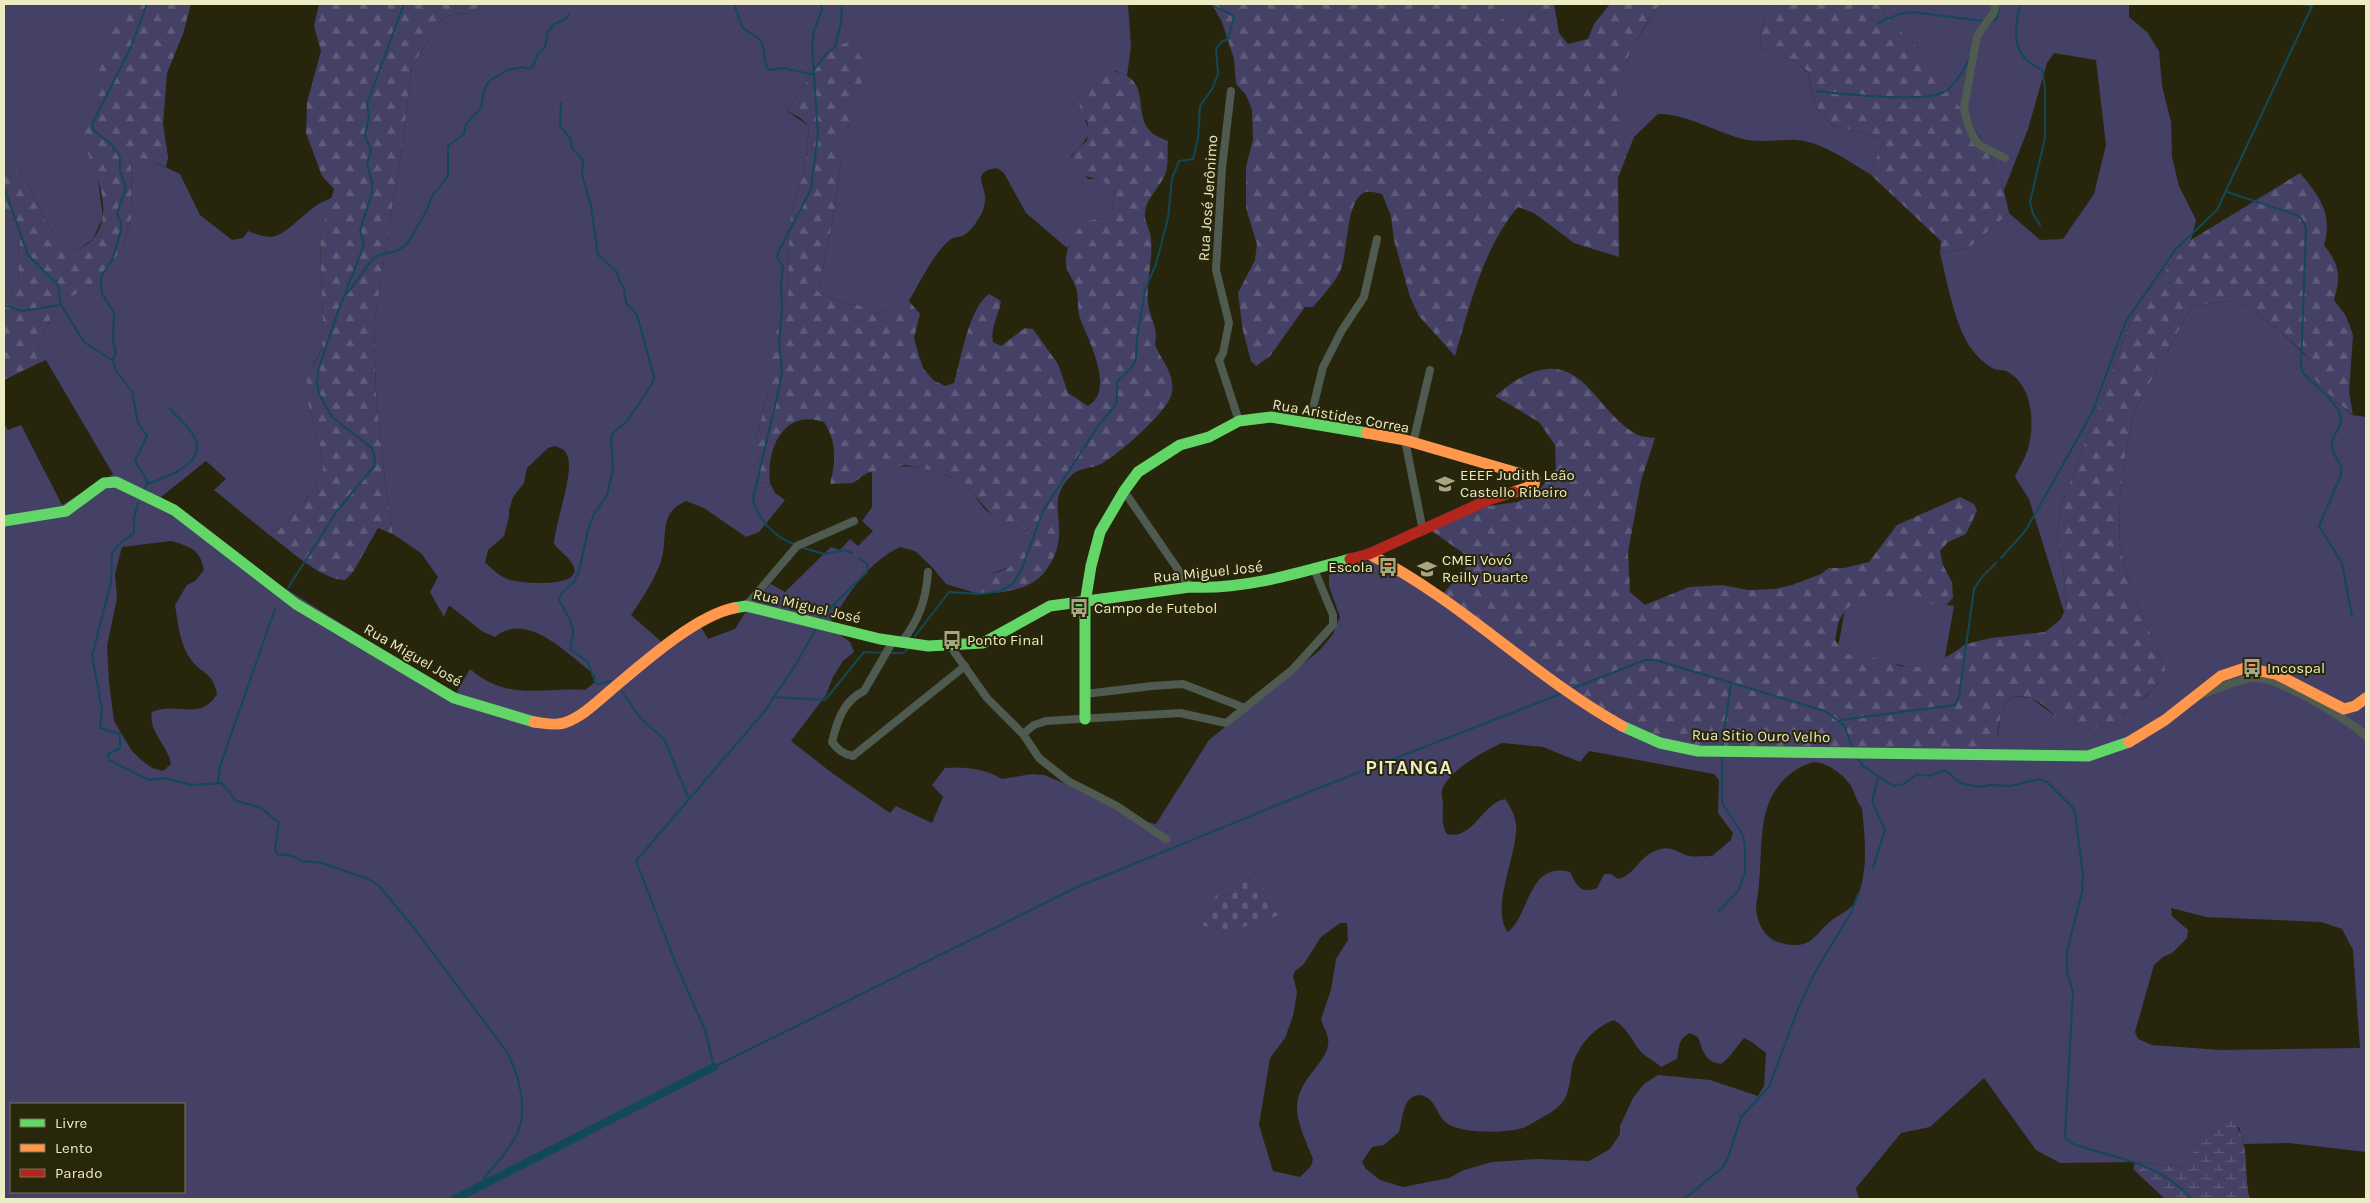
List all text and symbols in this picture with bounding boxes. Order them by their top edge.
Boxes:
street label: Rua José Jerônimo [1195,134,1221,262]
street label: Rua Aristides Correa [1271,395,1411,437]
place label: EEEF Judith Leão Castello Ribeiro [1460,466,1575,501]
school or university icon: EEEF Judith Leão Castello Ribeiro [1434,473,1456,495]
place label: CMEI Vovó Reilly Duarte [1442,551,1528,586]
bus stop icon: Escola [1377,556,1399,578]
street label: Rua Miguel José [1152,557,1264,587]
place label: Escola [1328,558,1373,576]
school or university icon: CMEI Vovó Reilly Duarte [1416,558,1438,580]
street label: Rua Miguel José [751,585,863,627]
bus stop icon: Campo de Futebol [1068,597,1090,619]
place label: Campo de Futebol [1094,599,1217,617]
street label: Rua Miguel José [361,620,465,690]
bus stop icon: Ponto Final [941,629,963,651]
place label: Ponto Final [967,631,1044,649]
bus stop icon: Incospal [2241,657,2263,679]
place label: Incospal [2267,659,2325,677]
street label: Rua Sitio Ouro Velho [1692,726,1830,746]
district label: PITANGA [1365,756,1453,779]
legend [10,1103,185,1193]
text: Livre [55,1114,87,1132]
text: Lento [55,1139,93,1157]
text: Parado [55,1164,102,1182]

